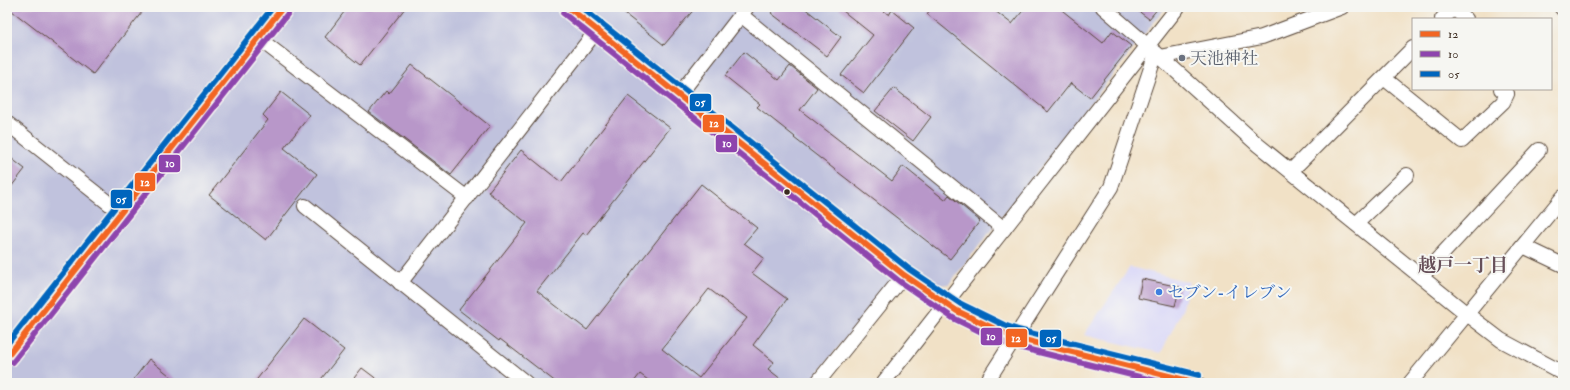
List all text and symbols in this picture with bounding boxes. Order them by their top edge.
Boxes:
legend [1412,18,1552,90]
text: 12 [1448,27,1458,42]
text: 10 [1448,47,1458,62]
place label: 天池神社 [1190,48,1258,69]
marker: 天池神社 [1177,53,1187,63]
text: 05 [1448,67,1460,82]
line badge: 05 [689,93,712,112]
text: 05 [695,96,705,109]
line badge: 12 [702,114,725,133]
text: 12 [709,117,719,130]
line badge: 10 [715,134,738,153]
text: 10 [722,137,732,150]
line badge: 10 [158,154,181,173]
text: 10 [165,157,175,170]
line badge: 12 [134,172,156,192]
text: 12 [140,176,150,189]
unlabelled marker [782,187,792,197]
line badge: 05 [110,189,133,209]
text: 05 [116,193,126,206]
district label: 越戸一丁目 [1418,254,1508,277]
place label: セブン-イレブン [1167,282,1292,303]
marker: セブン-イレブン [1154,287,1164,297]
line badge: 10 [980,327,1003,346]
line badge: 12 [1005,328,1028,348]
line badge: 05 [1039,329,1062,348]
text: 10 [986,330,996,343]
text: 12 [1011,332,1021,345]
text: 05 [1046,332,1056,345]

